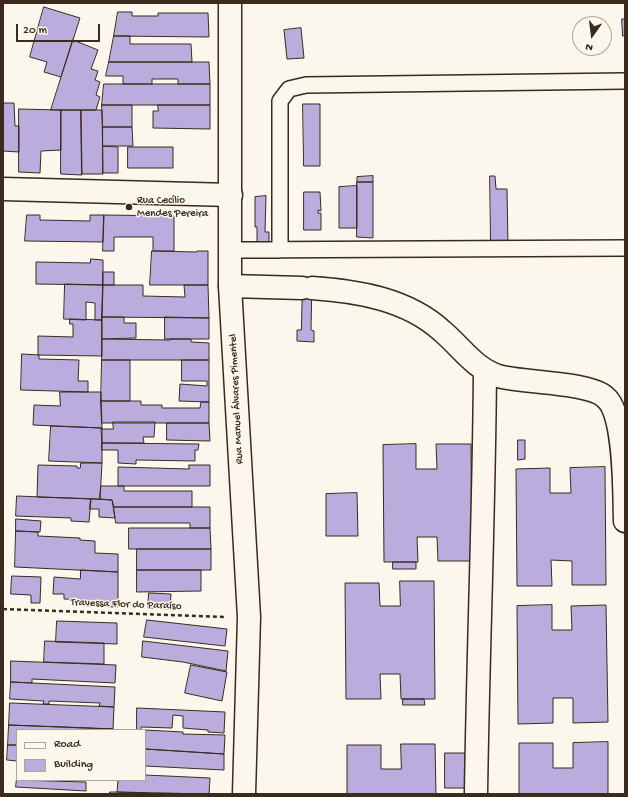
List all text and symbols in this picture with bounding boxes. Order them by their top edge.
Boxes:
scale bar [18,16,102,42]
north arrow [572,16,612,56]
text: 20 m [23,24,47,38]
text: N [584,40,594,53]
place label: Rua Cecílio Mendes Pereira [137,194,208,220]
marker: Rua Cecílio Mendes Pereira [124,202,134,212]
street label: Rua Manuel Álvares Pimentel [227,334,247,464]
street label: Travessa Flor do Paraíso [70,596,182,614]
legend [16,729,146,781]
text: Road [54,738,80,752]
text: Building [54,758,93,772]

